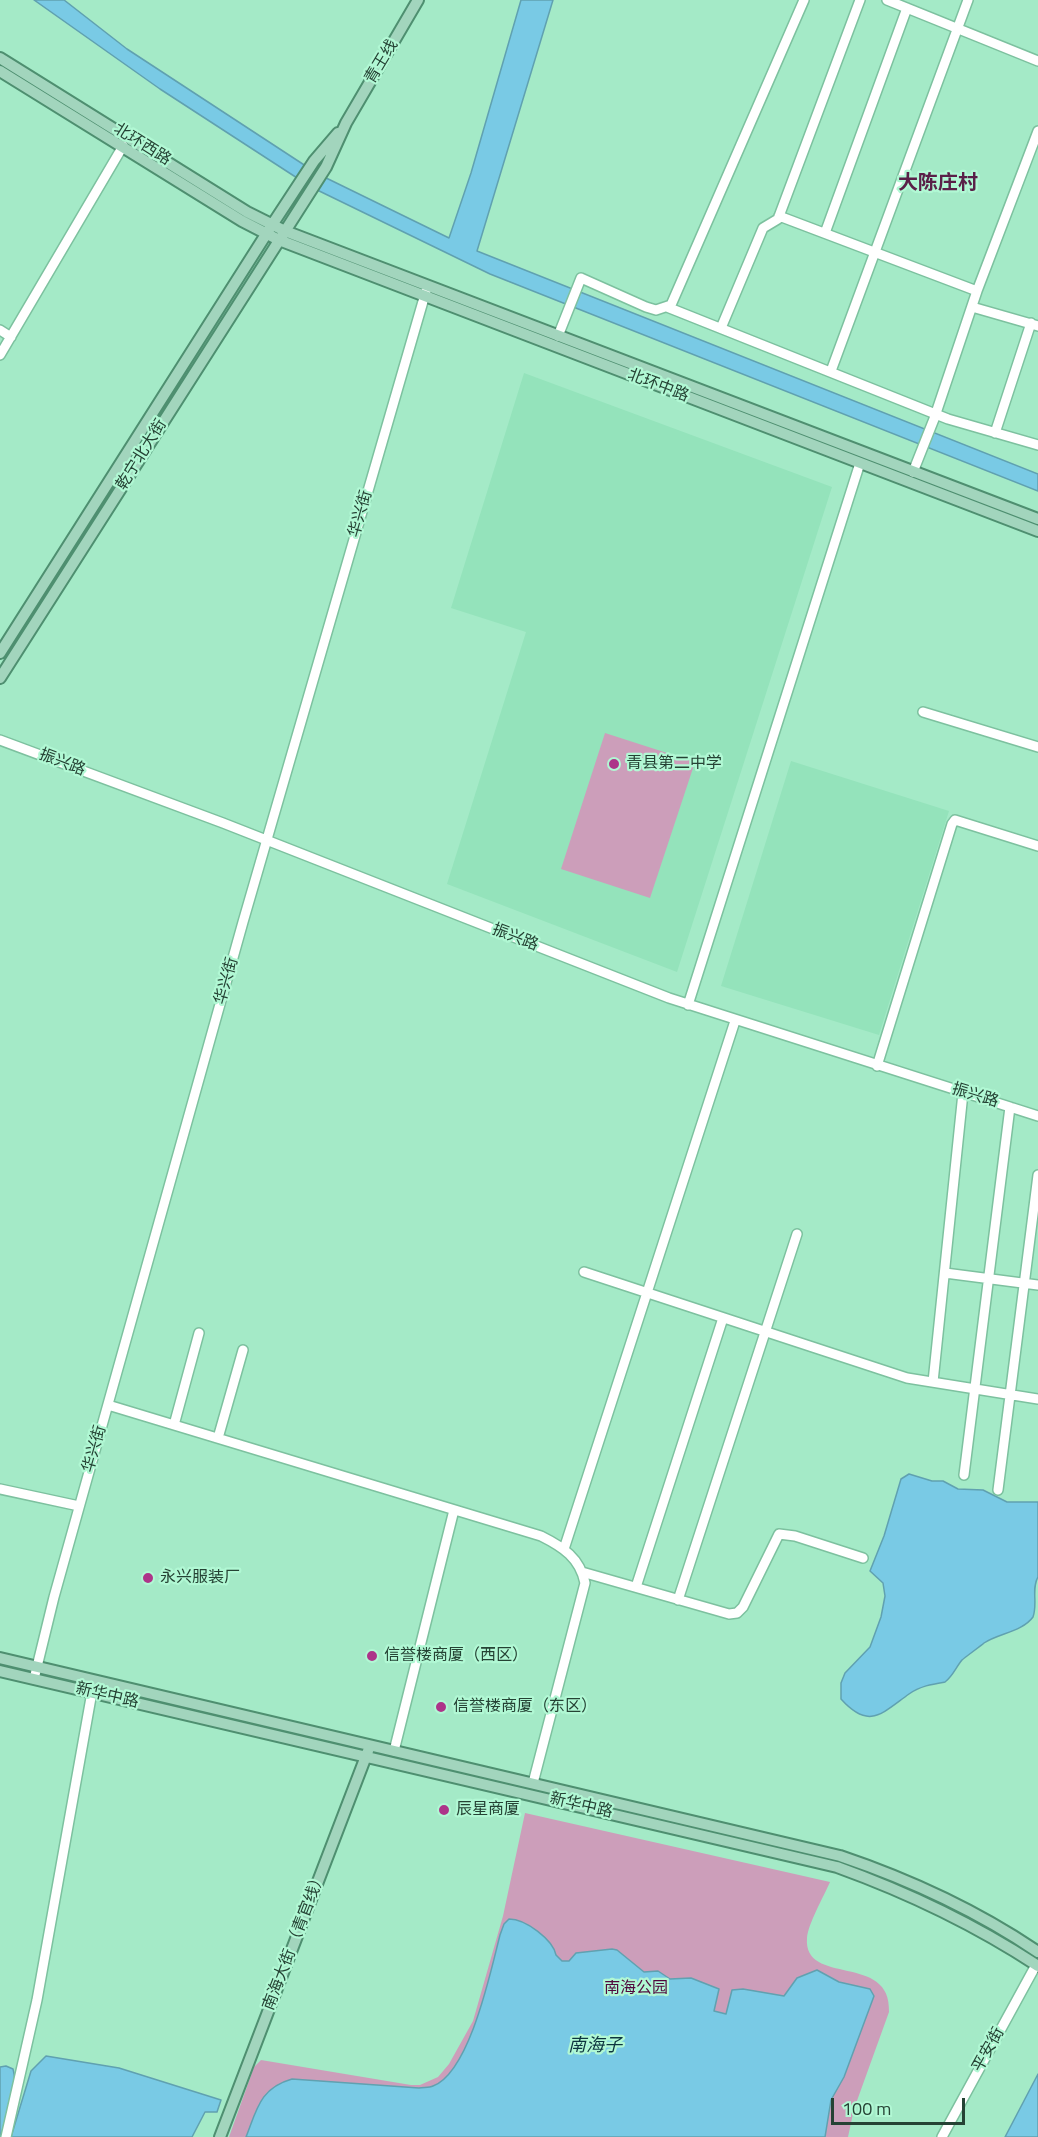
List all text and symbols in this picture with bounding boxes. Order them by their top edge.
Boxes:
street label: 青王线 [361,36,403,88]
street label: 北环西路 [110,120,174,170]
district label: 大陈庄村 [898,172,978,196]
street label: 北环中路 [625,366,691,406]
street label: 乾宁北大街 [113,416,171,494]
street label: 华兴街 [345,488,377,540]
street label: 振兴路 [36,745,88,781]
place label: 青县第二中学 [626,754,722,774]
marker: 青县第二中学 [607,757,621,771]
street label: 振兴路 [489,920,541,956]
street label: 华兴街 [211,955,243,1007]
street label: 振兴路 [949,1080,1001,1112]
street label: 华兴街 [79,1423,111,1475]
place label: 永兴服装厂 [160,1568,240,1588]
marker: 永兴服装厂 [141,1571,155,1585]
place label: 信誉楼商厦（西区） [384,1646,528,1666]
marker: 信誉楼商厦（西区） [365,1649,379,1663]
street label: 新华中路 [74,1679,140,1713]
place label: 信誉楼商厦（东区） [453,1697,597,1717]
marker: 信誉楼商厦（东区） [434,1700,448,1714]
street label: 新华中路 [548,1789,614,1823]
place label: 辰星商厦 [456,1800,520,1820]
marker: 辰星商厦 [437,1803,451,1817]
street label: 南海大街 （青官线） [260,1869,330,2013]
park label: 南海公园 [604,1979,668,1999]
street label: 平安街 [969,2024,1009,2076]
water label: 南海子 [568,2036,622,2058]
scale bar [834,2086,968,2124]
text: 100 m [842,2095,891,2122]

